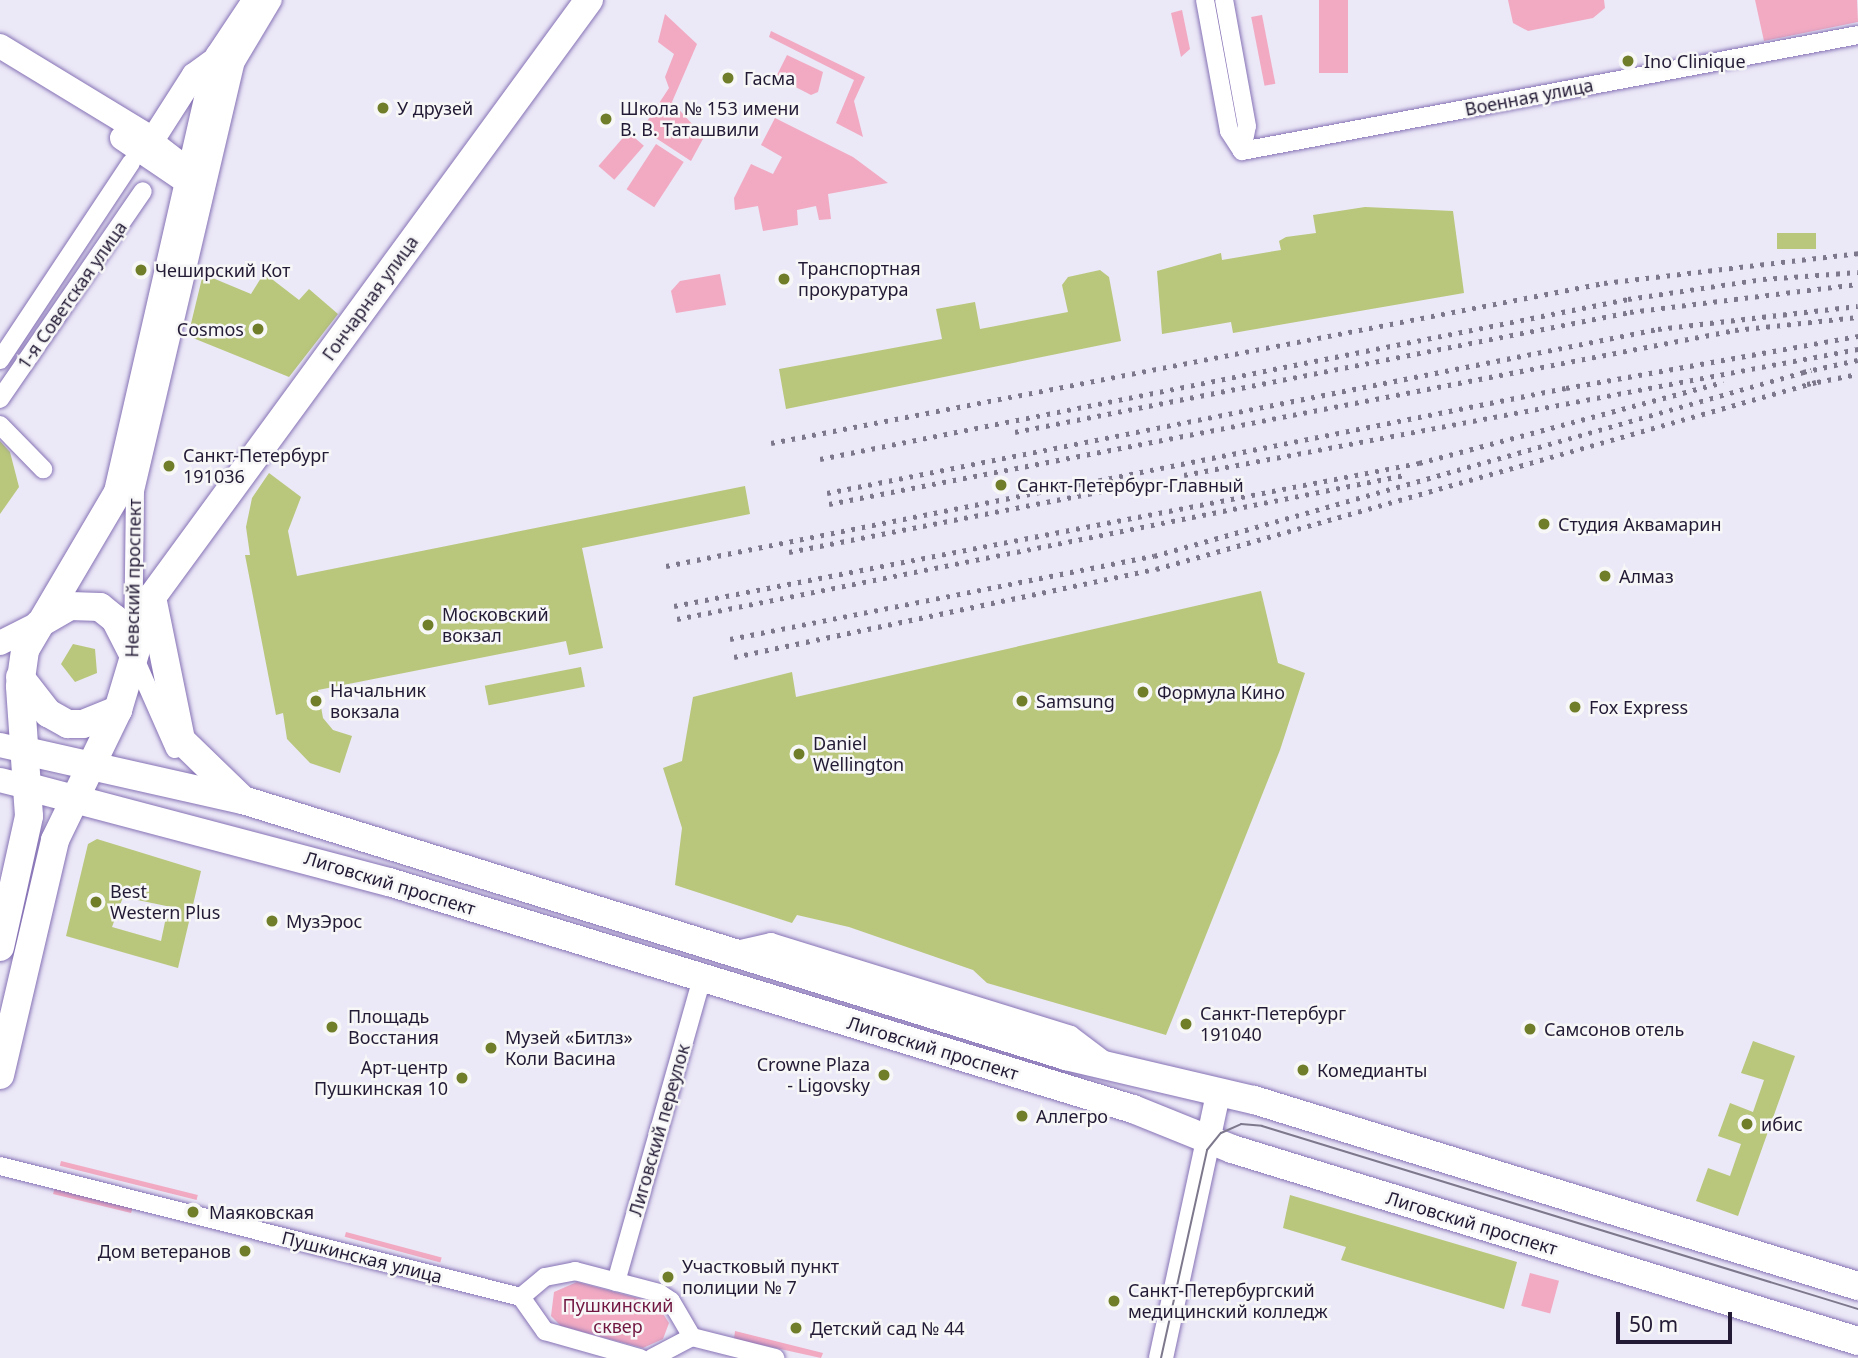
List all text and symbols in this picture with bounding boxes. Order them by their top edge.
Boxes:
place label: Ino Clinique [1644,50,1746,72]
marker: Ino Clinique [1618,51,1638,71]
place label: Гасма [744,67,795,89]
marker: Гасма [718,68,738,88]
street label: Военная улица [1463,74,1595,120]
place label: У друзей [397,97,473,119]
place label: Школа № 153 имени В. В. Таташвили [620,98,800,140]
marker: У друзей [375,100,391,116]
marker: Школа № 153 имени В. В. Таташвили [598,111,614,127]
street label: 1-я Советская улица [13,217,131,373]
street label: Гончарная улица [318,231,422,365]
place label: Транспортная прокуратура [798,258,921,300]
place label: Чеширский Кот [155,259,290,281]
marker: Чеширский Кот [133,262,149,278]
marker: Транспортная прокуратура [776,271,792,287]
place label: Cosmos [177,318,244,340]
marker: Cosmos [250,321,266,337]
place label: Санкт-Петербург 191036 [183,445,329,488]
marker: Санкт-Петербург 191036 [161,458,177,474]
place label: Санкт-Петербург-Главный [1017,474,1244,496]
marker: Санкт-Петербург-Главный [991,475,1011,495]
street label: Невский проспект [121,498,145,658]
place label: Студия Аквамарин [1558,513,1722,535]
marker: Студия Аквамарин [1536,516,1552,532]
place label: Алмаз [1619,565,1674,587]
marker: Алмаз [1597,568,1613,584]
place label: Московский вокзал [442,604,549,646]
marker: Московский вокзал [420,617,436,633]
place label: Начальник вокзала [330,680,426,722]
place label: Формула Кино [1157,681,1285,703]
marker: Формула Кино [1135,684,1151,700]
place label: Samsung [1036,690,1115,712]
marker: Начальник вокзала [308,693,324,709]
marker: Samsung [1014,693,1030,709]
place label: Fox Express [1589,696,1688,718]
marker: Fox Express [1567,699,1583,715]
place label: Daniel Wellington [813,733,904,776]
marker: Daniel Wellington [791,746,807,762]
street label: Лиговский проспект [302,847,478,919]
place label: Best Western Plus [110,881,220,924]
marker: Best Western Plus [88,894,104,910]
place label: МузЭрос [286,910,362,932]
marker: МузЭрос [264,913,280,929]
place label: Санкт-Петербург 191040 [1200,1003,1346,1046]
place label: Площадь Восстания [348,1006,439,1048]
street label: Лиговский проспект [845,1012,1021,1084]
marker: Санкт-Петербург 191040 [1178,1016,1194,1032]
marker: Площадь Восстания [322,1017,342,1037]
place label: Самсонов отель [1544,1018,1684,1040]
marker: Самсонов отель [1522,1021,1538,1037]
place label: Музей «Битлз» Коли Васина [505,1027,633,1070]
marker: Музей «Битлз» Коли Васина [483,1040,499,1056]
street label: Лиговский переулок [624,1041,694,1219]
place label: Crowne Plaza - Ligovsky [757,1054,870,1096]
place label: Арт-центр Пушкинская 10 [314,1057,448,1100]
place label: Комедианты [1317,1059,1427,1081]
marker: Комедианты [1295,1062,1311,1078]
marker: Crowne Plaza - Ligovsky [876,1067,892,1083]
marker: Арт-центр Пушкинская 10 [454,1070,470,1086]
place label: Аллегро [1036,1105,1108,1127]
marker: Аллегро [1014,1108,1030,1124]
place label: ибис [1761,1113,1803,1135]
marker: ибис [1739,1116,1755,1132]
street label: Лиговский проспект [1384,1187,1560,1259]
place label: Маяковская [209,1201,314,1223]
marker: Маяковская [183,1202,203,1222]
street label: Пушкинская улица [280,1227,444,1287]
place label: Дом ветеранов [98,1240,231,1262]
marker: Дом ветеранов [237,1243,253,1259]
place label: Участковый пункт полиции № 7 [682,1256,839,1298]
marker: Участковый пункт полиции № 7 [660,1269,676,1285]
place label: Санкт-Петербургский медицинский колледж [1128,1280,1328,1322]
marker: Санкт-Петербургский медицинский колледж [1106,1293,1122,1309]
park label: Пушкинский сквер [562,1295,674,1338]
scale bar [1620,1298,1736,1342]
text: 50 m [1629,1310,1678,1338]
place label: Детский сад № 44 [810,1317,965,1339]
marker: Детский сад № 44 [788,1320,804,1336]

